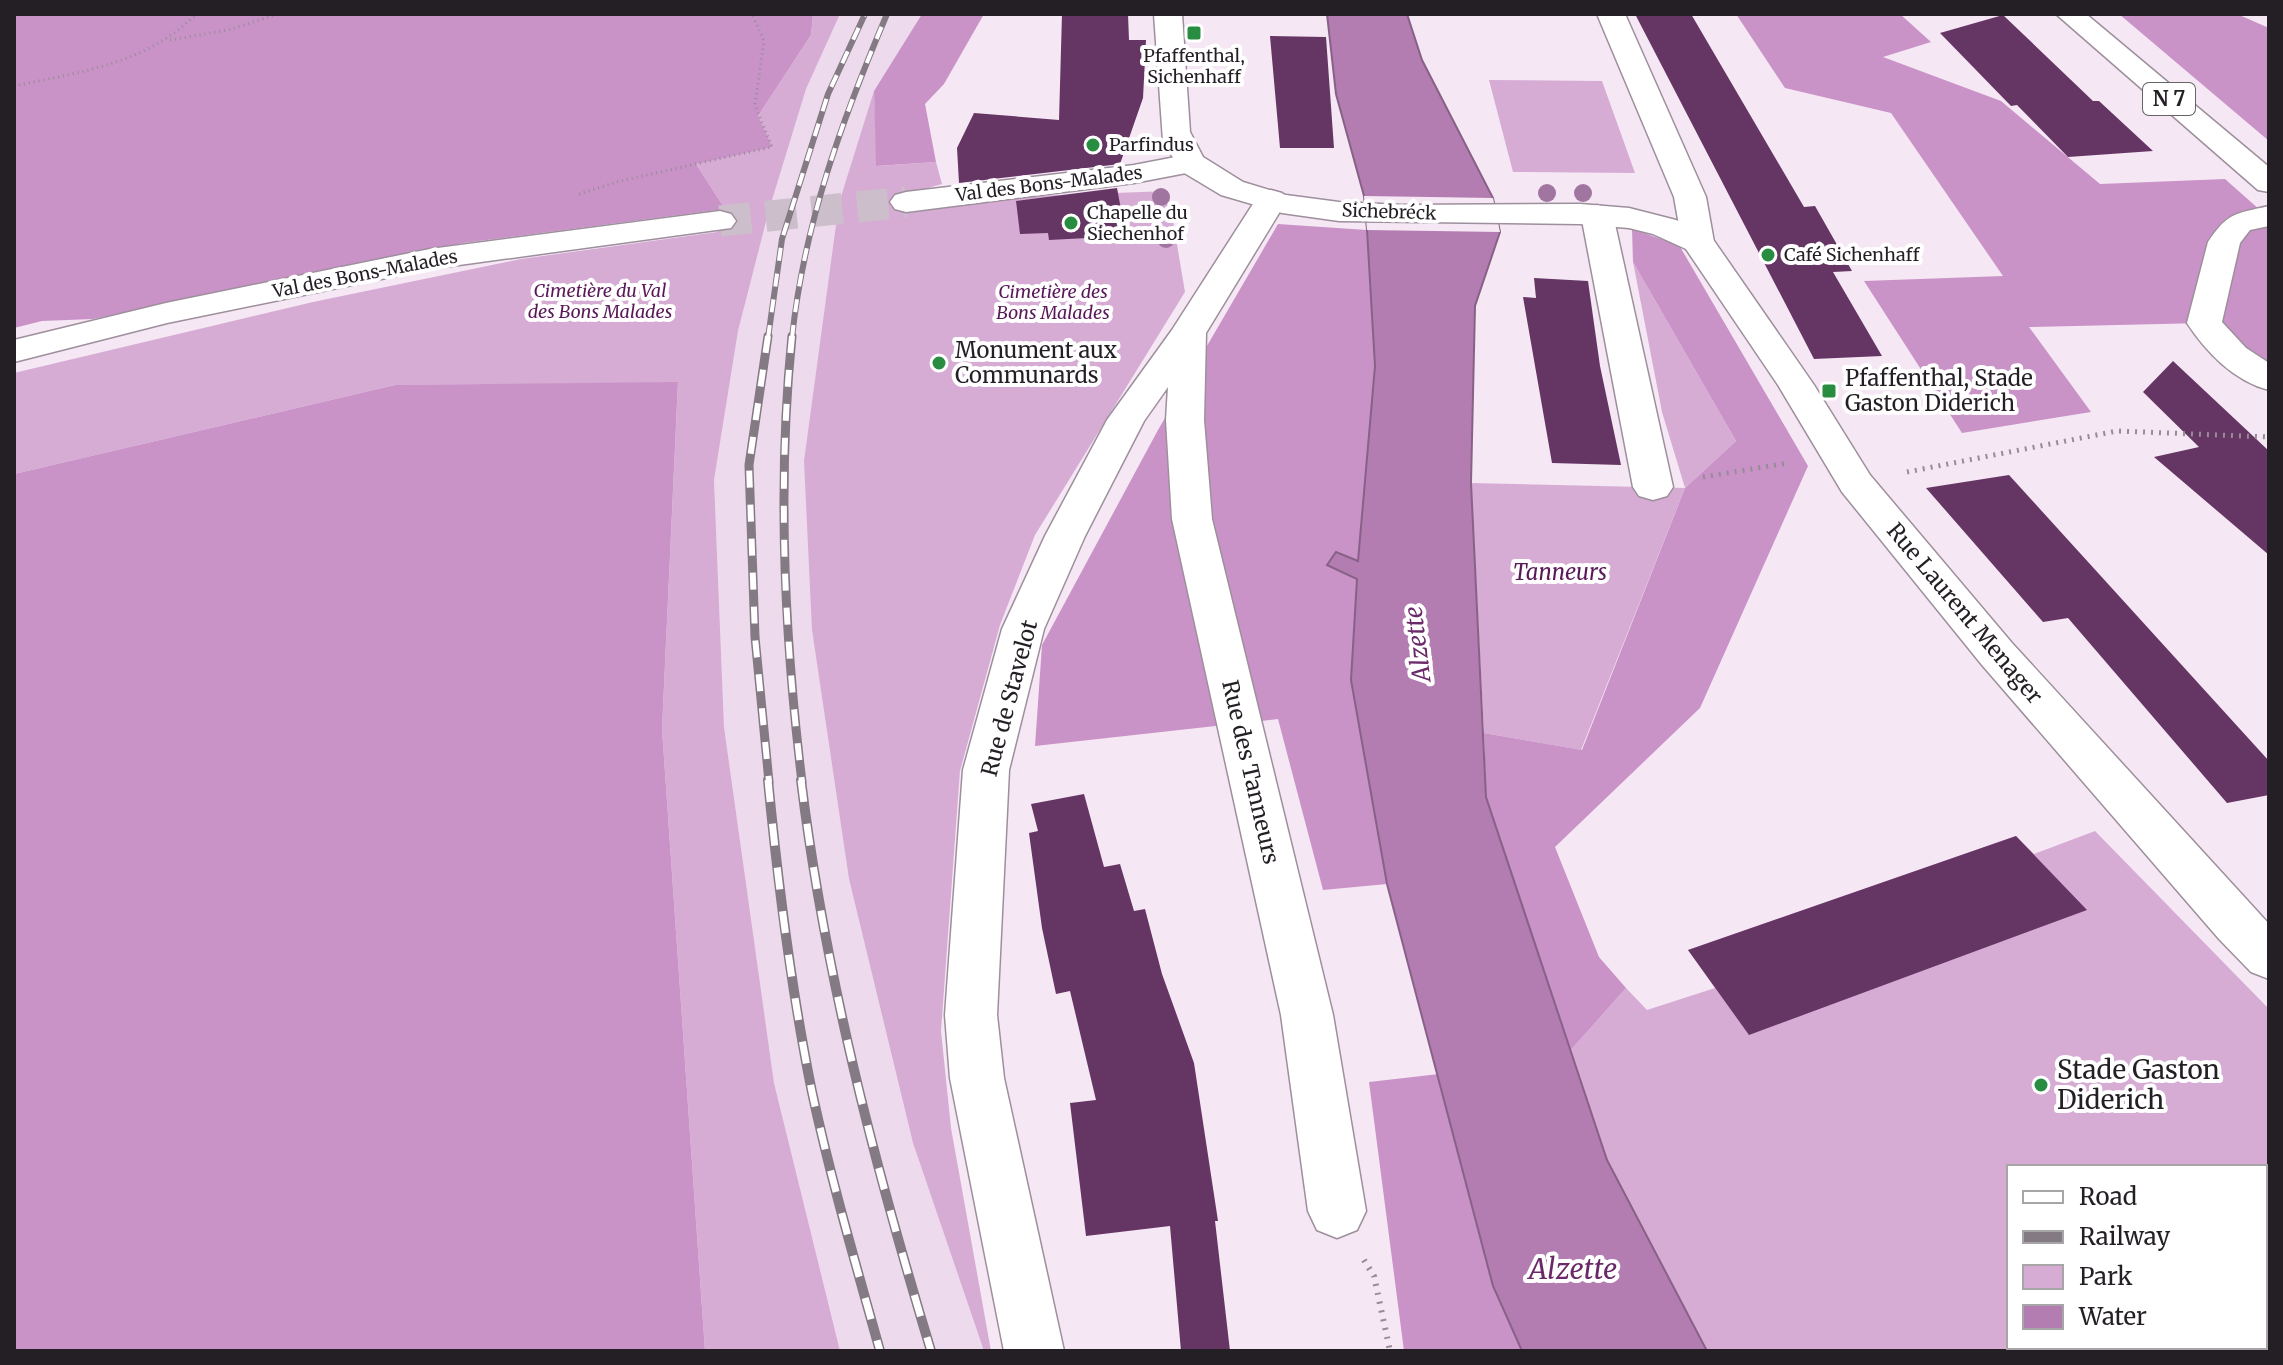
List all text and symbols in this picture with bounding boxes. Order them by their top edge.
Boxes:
marker: Pfaffenthal, Sichenhaff [1185,24,1203,42]
place label: Pfaffenthal, Sichenhaff [1143,44,1245,88]
road number: N 7 [2143,83,2195,115]
place label: Parfindus [1109,133,1194,156]
marker: Parfindus [1084,136,1102,154]
street label: Val des Bons-Malades [953,161,1144,206]
street label: Sichebréck [1341,198,1437,225]
place label: Chapelle du Siechenhof [1087,201,1188,245]
marker: Chapelle du Siechenhof [1062,214,1080,232]
place label: Café Sichenhaff [1784,243,1921,266]
street label: Val des Bons-Malades [270,244,459,303]
marker: Café Sichenhaff [1759,246,1777,264]
park label: Cimetière du Val des Bons Malades [528,279,672,323]
park label: Cimetière des Bons Malades [996,280,1110,324]
place label: Monument aux Communards [955,336,1117,389]
marker: Monument aux Communards [930,354,948,372]
place label: Pfaffenthal, Stade Gaston Diderich [1845,364,2033,417]
marker: Pfaffenthal, Stade Gaston Diderich [1820,382,1838,400]
street label: Rue Laurent Menager [1881,517,2049,709]
park label: Tanneurs [1513,558,1607,586]
water label: Alzette [1397,604,1438,686]
street label: Rue de Stavelot [975,616,1043,779]
street label: Rue des Tanneurs [1216,677,1286,867]
place label: Stade Gaston Diderich [2057,1053,2220,1116]
marker: Stade Gaston Diderich [2032,1076,2050,1094]
legend [2007,1165,2267,1349]
text: Road [2079,1181,2137,1212]
text: Railway [2079,1221,2170,1252]
water label: Alzette [1527,1251,1617,1287]
text: Park [2079,1261,2133,1292]
text: Water [2078,1301,2147,1332]

